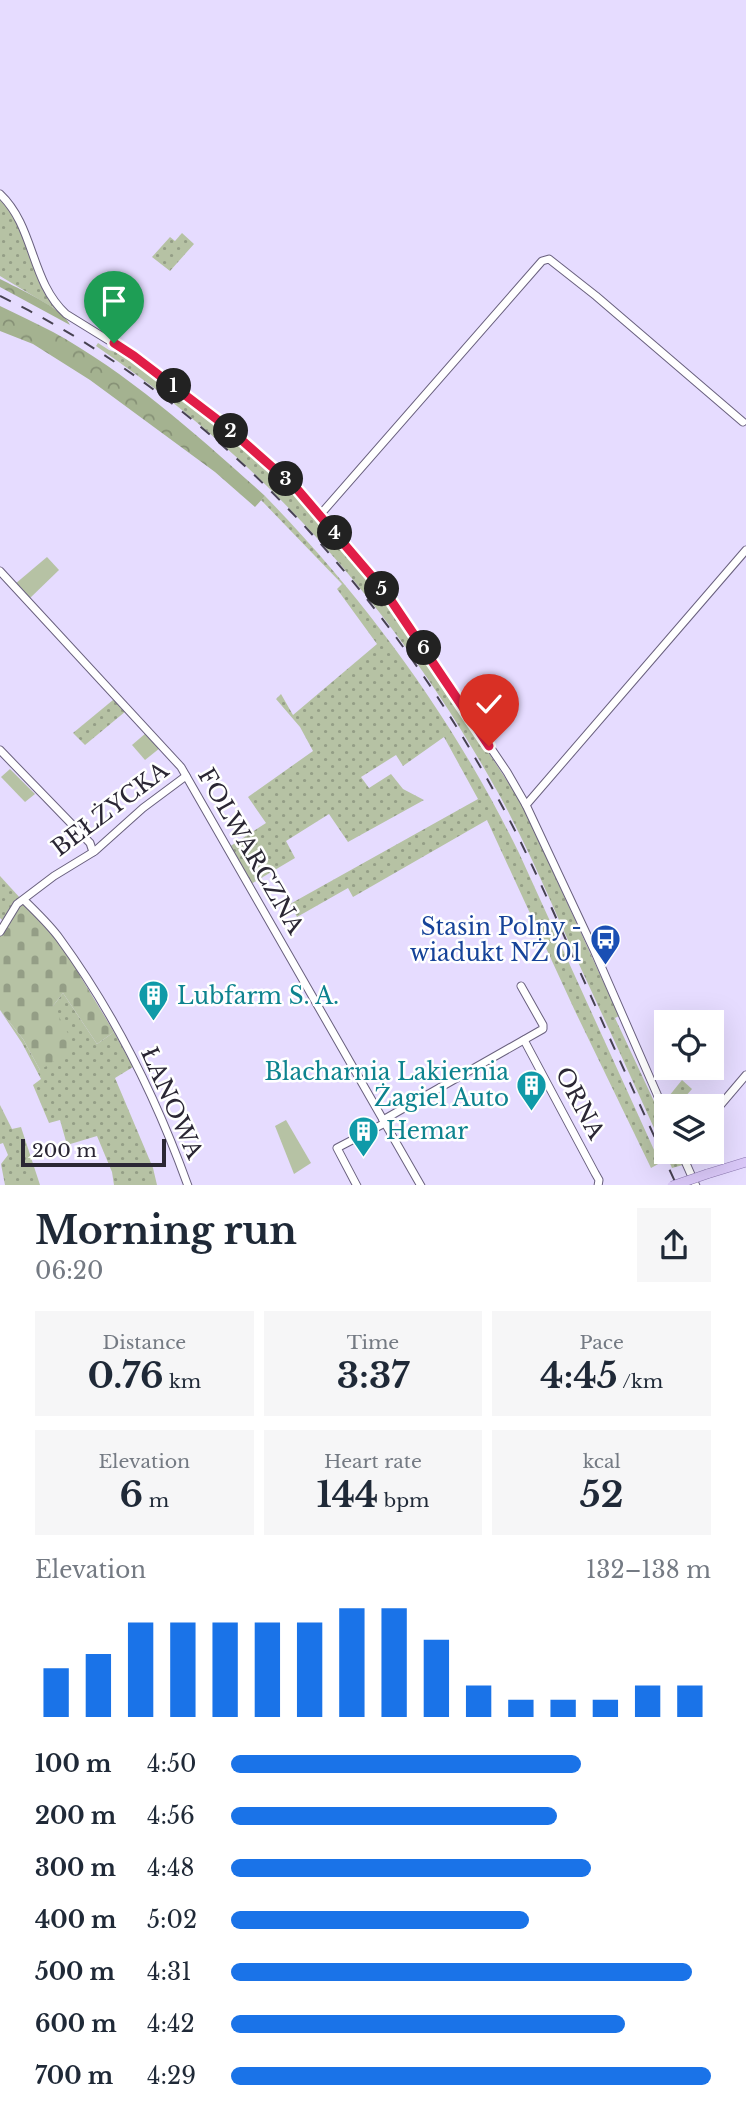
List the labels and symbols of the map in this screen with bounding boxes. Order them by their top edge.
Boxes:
pin [84,271,144,343]
pin: 1 [156,368,192,404]
pin: 2 [214,414,248,448]
pin: 3 [268,462,304,496]
pin: 4 [318,516,352,550]
pin: 5 [364,572,400,606]
pin: 6 [406,630,442,666]
pin [459,674,519,746]
street label: BEŁŻYCKA [46,754,175,862]
street label: FOLWARCZNA [192,763,310,940]
place label: Stasin Polny - wiadukt NŻ 01 [410,913,582,967]
bus stop icon: Stasin Polny - wiadukt NŻ 01 [588,923,622,967]
building icon: Lubfarm S. A. [137,979,171,1023]
place label: Lubfarm S. A. [177,982,339,1010]
street label: ŁANOWA [135,1043,210,1164]
place label: Blacharnia Lakiernia Żagiel Auto [264,1058,509,1112]
street label: ORNA [549,1062,611,1145]
building icon: Blacharnia Lakiernia Żagiel Auto [515,1068,549,1112]
building icon: Hemar [346,1114,380,1158]
place label: Hemar [386,1117,468,1145]
scale bar [21,1136,166,1168]

